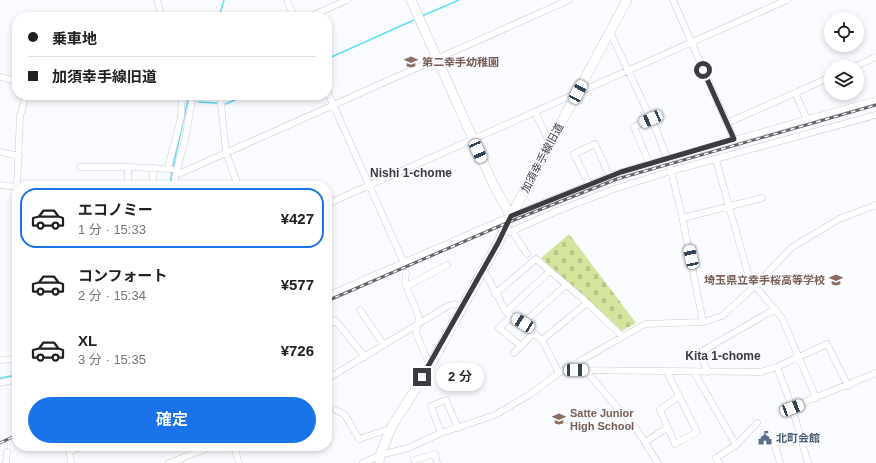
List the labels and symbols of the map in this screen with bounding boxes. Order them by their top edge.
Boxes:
school or university icon: 第二幸手幼稚園 [403,54,419,70]
place label: 第二幸手幼稚園 [422,56,499,68]
route start [694,61,712,79]
car [567,79,589,105]
car [638,109,664,129]
street label: 加須幸手線旧道 [519,121,565,195]
car [468,138,488,164]
district label: Nishi 1-chome [370,166,452,180]
car [683,244,699,270]
school or university icon: 埼玉県立幸手桜高等学校 [828,272,844,288]
place label: 埼玉県立幸手桜高等学校 [704,274,825,286]
car [510,312,536,334]
district label: Kita 1-chome [685,349,761,363]
callout: 2 分 [436,363,484,391]
car [564,364,588,376]
route end [413,368,431,386]
car [779,398,805,418]
place label: Satte Junior High School [570,407,634,432]
school or university icon: Satte Junior High School [551,411,567,427]
public building icon: 北町会館 [757,430,773,446]
place label: 北町会館 [776,432,820,444]

